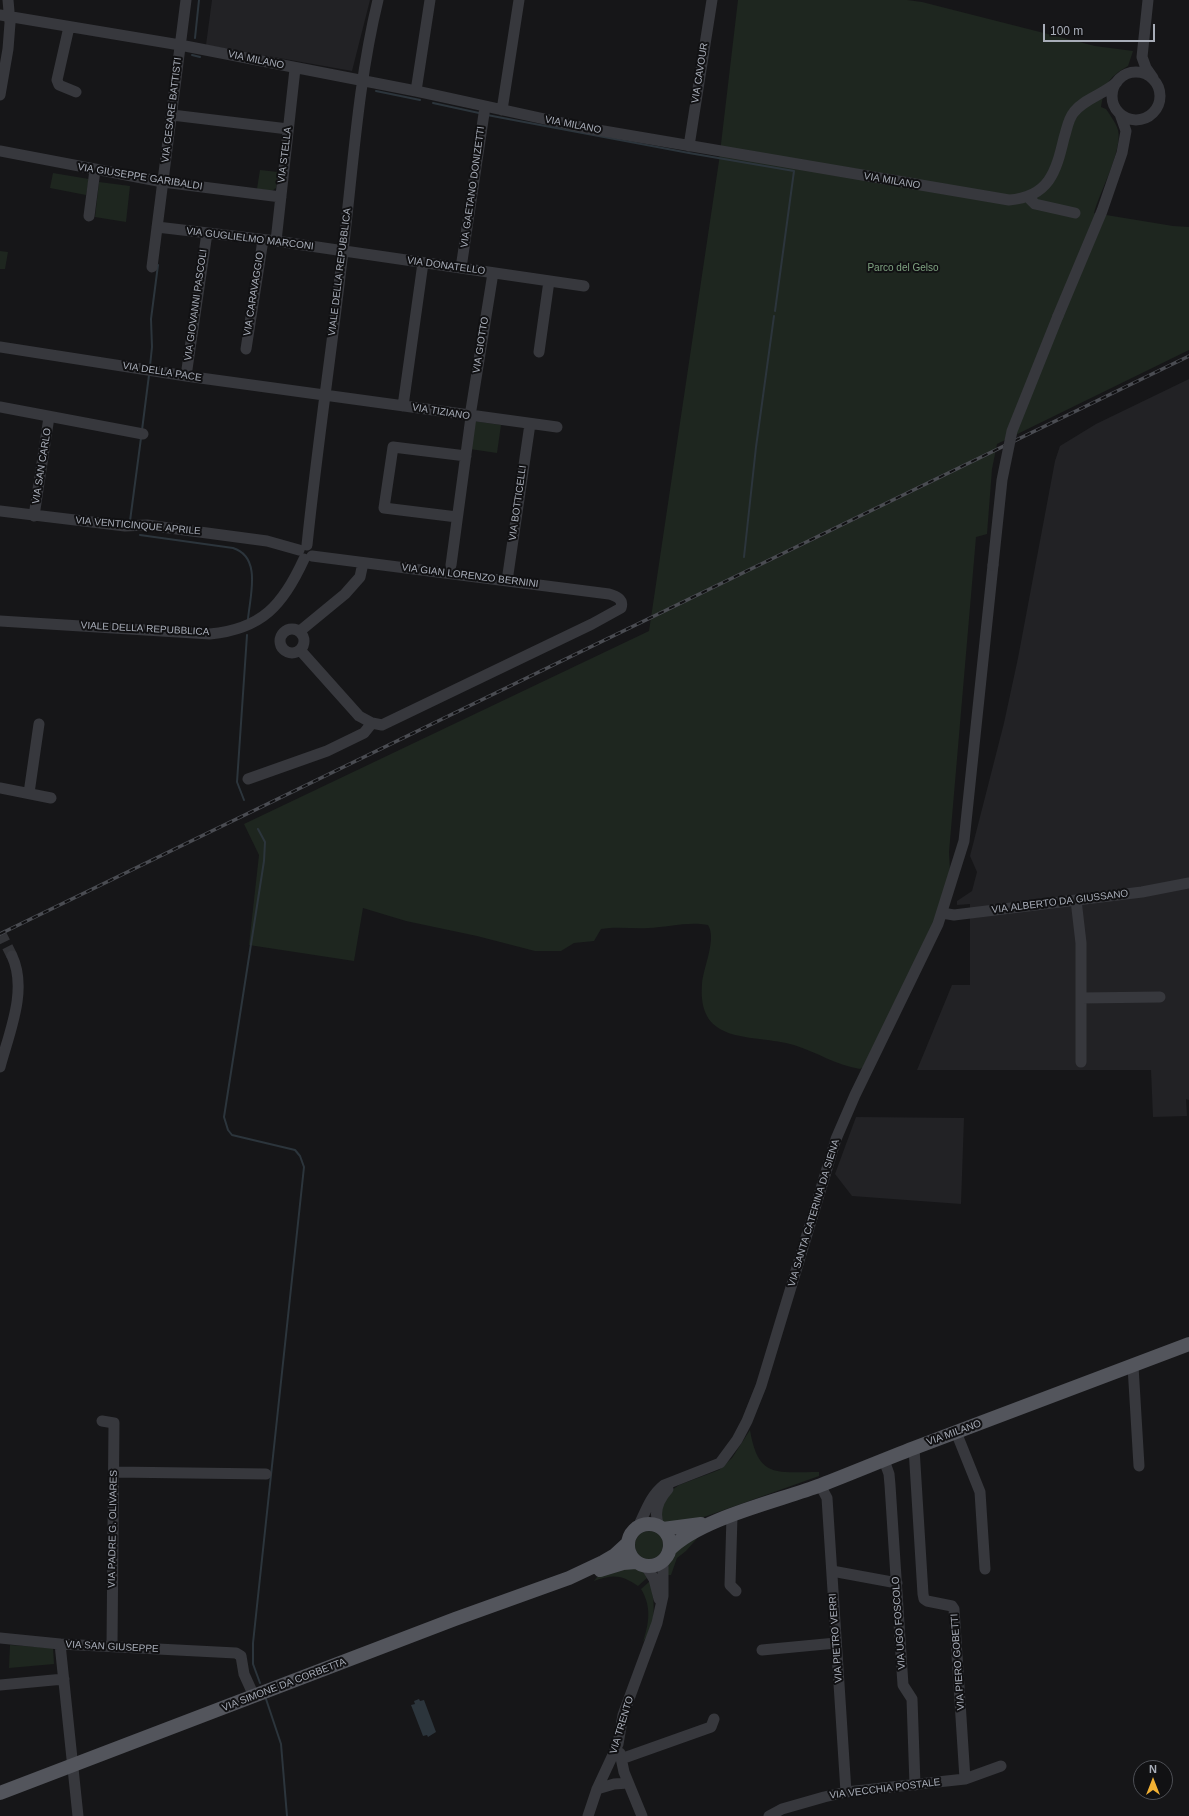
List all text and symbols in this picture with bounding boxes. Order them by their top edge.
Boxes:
scale bar [1045,16,1157,42]
text: 100 m [1050,24,1083,38]
street label: VIA CAVOUR [689,42,711,104]
street label: VIA MILANO [227,48,285,72]
street label: VIA CESARE BATTISTI [160,57,184,163]
street label: VIA MILANO [544,114,602,136]
street label: VIA GAETANO DONIZETTI [459,125,487,249]
street label: VIA STELLA [276,126,294,184]
street label: VIA GIUSEPPE GARIBALDI [77,161,203,193]
street label: VIA MILANO [863,170,921,192]
street label: VIALE DELLA REPUBBLICA [326,207,354,337]
street label: VIA GUGLIELMO MARCONI [186,225,314,253]
street label: VIA GIOVANNI PASCOLI [182,248,210,362]
street label: VIA CARAVAGGIO [241,251,267,337]
street label: VIA DONATELLO [406,255,486,277]
park label: Parco del Gelso [867,262,939,274]
street label: VIA GIOTTO [471,316,491,374]
street label: VIA DELLA PACE [122,360,202,384]
street label: VIA TIZIANO [411,402,471,422]
street label: VIA SAN CARLO [30,427,54,505]
street label: VIA BOTTICELLI [507,464,529,542]
street label: VIA VENTICINQUE APRILE [75,515,201,537]
street label: VIA GIAN LORENZO BERNINI [401,562,539,590]
street label: VIALE DELLA REPUBBLICA [80,620,210,638]
street label: VIA ALBERTO DA GIUSSANO [991,888,1129,916]
street label: VIA SANTA CATERINA DA SIENA [786,1138,842,1288]
street label: VIA MILANO [925,1418,983,1448]
street label: VIA PADRE G. OLIVARES [106,1470,120,1588]
street label: VIA UGO FOSCOLO [890,1576,908,1670]
street label: VIA PIETRO VERRI [827,1593,845,1683]
street label: VIA PIERO GOBETTI [949,1613,967,1711]
street label: VIA SAN GIUSEPPE [65,1639,159,1655]
street label: VIA SIMONE DA CORBETTA [220,1656,348,1714]
street label: VIA TRENTO [608,1695,636,1755]
north arrow [1133,1760,1173,1800]
text: N [1149,1763,1157,1775]
street label: VIA VECCHIA POSTALE [829,1776,941,1802]

